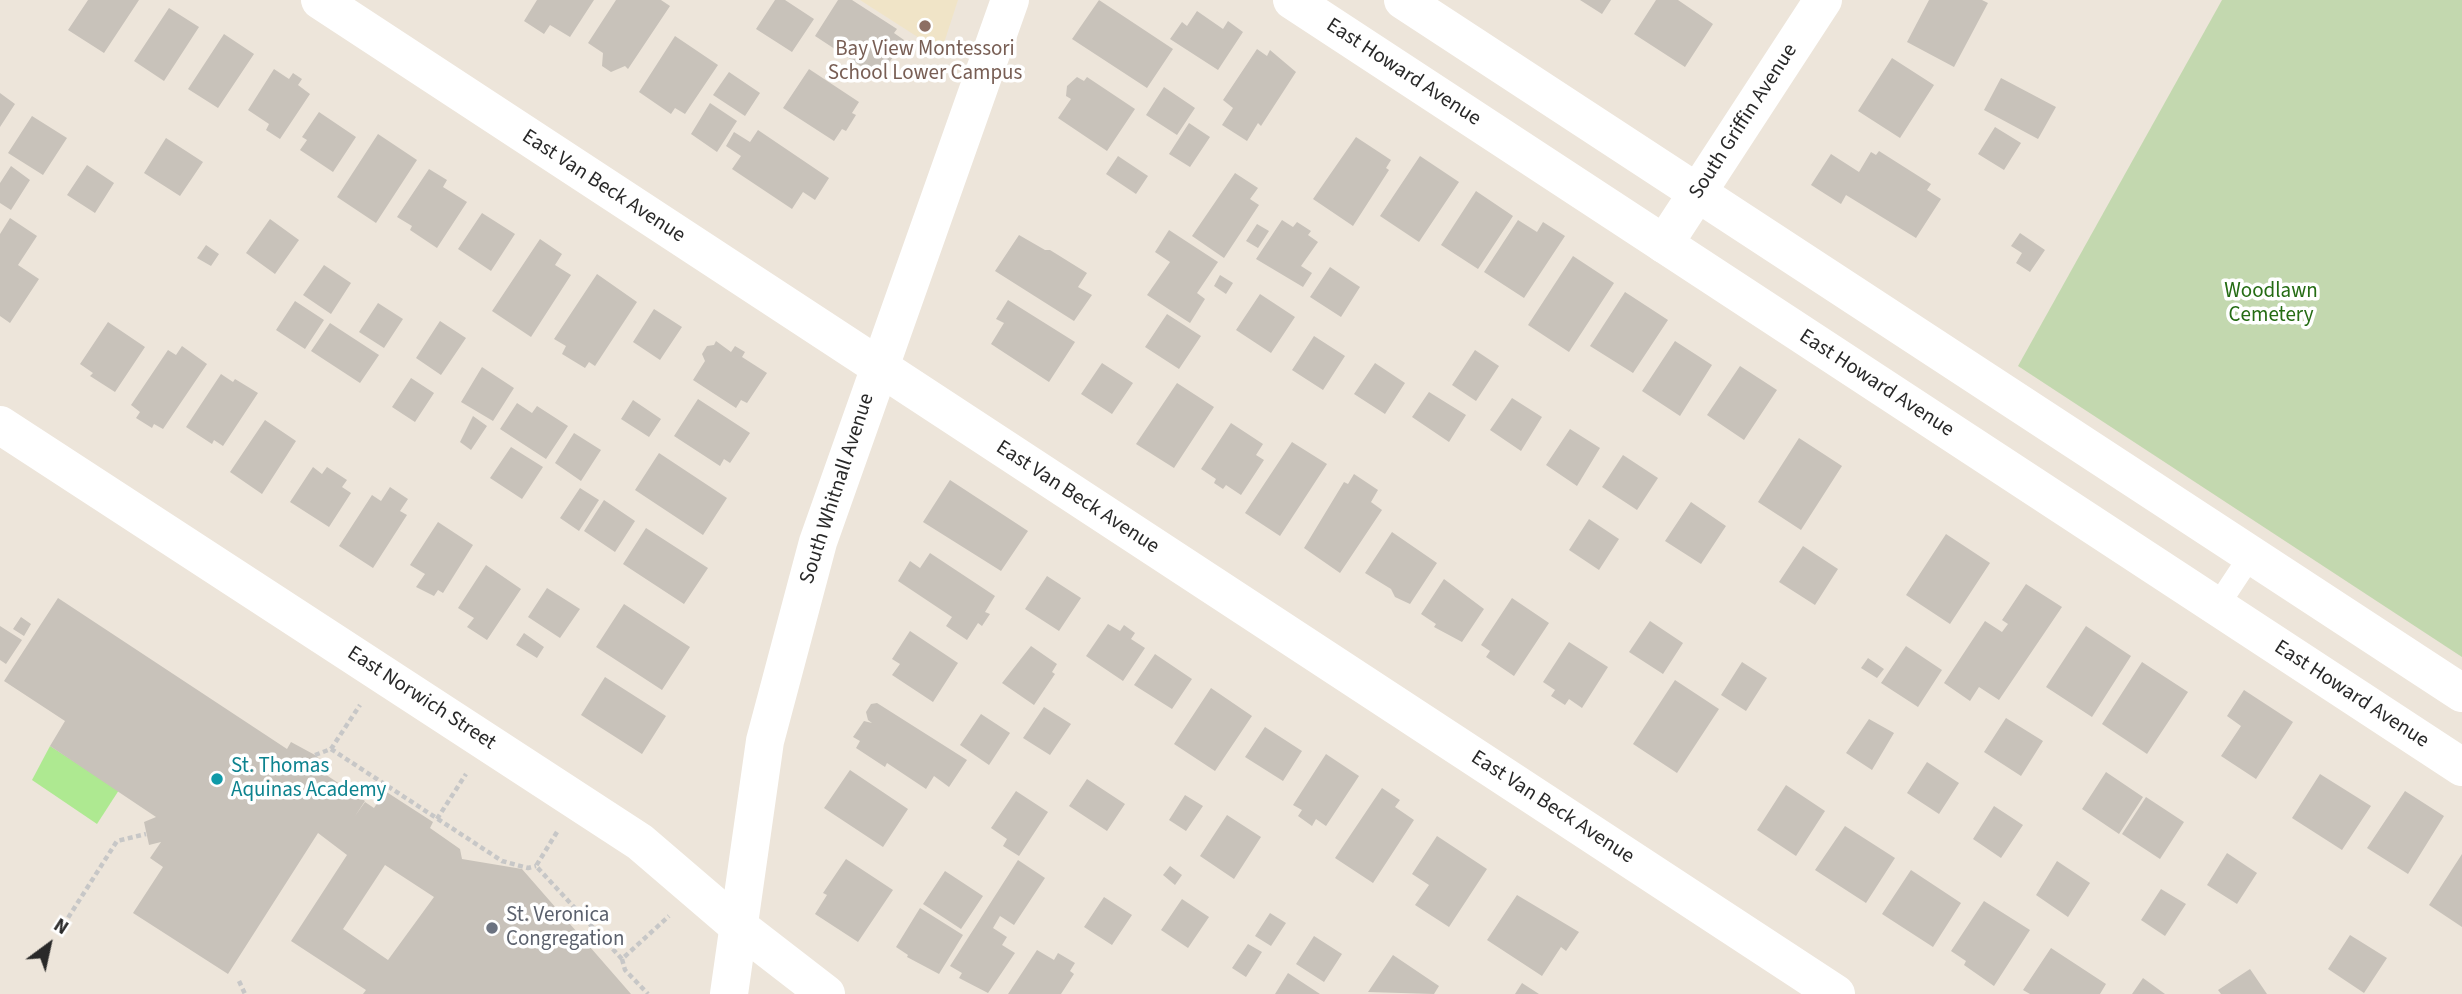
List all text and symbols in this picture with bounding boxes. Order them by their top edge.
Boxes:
street label: East Howard Avenue [1321,14,1485,132]
marker: Bay View Montessori School Lower Campus [917,18,933,34]
place label: Bay View Montessori School Lower Campus [828,37,1022,87]
street label: South Griffin Avenue [1684,40,1804,204]
street label: East Van Beck Avenue [517,125,689,249]
park label: Woodlawn Cemetery [2224,279,2318,329]
street label: East Howard Avenue [1794,325,1958,443]
street label: South Whitnall Avenue [795,391,881,587]
street label: East Van Beck Avenue [991,436,1163,560]
street label: East Howard Avenue [2269,636,2433,754]
street label: East Norwich Street [342,642,500,756]
street label: East Van Beck Avenue [1466,746,1638,870]
place label: St. Thomas Aquinas Academy [231,754,386,804]
marker: St. Thomas Aquinas Academy [209,771,225,787]
place label: St. Veronica Congregation [506,903,624,953]
north arrow [14,910,84,980]
text: N [48,912,73,942]
marker: St. Veronica Congregation [484,920,500,936]

